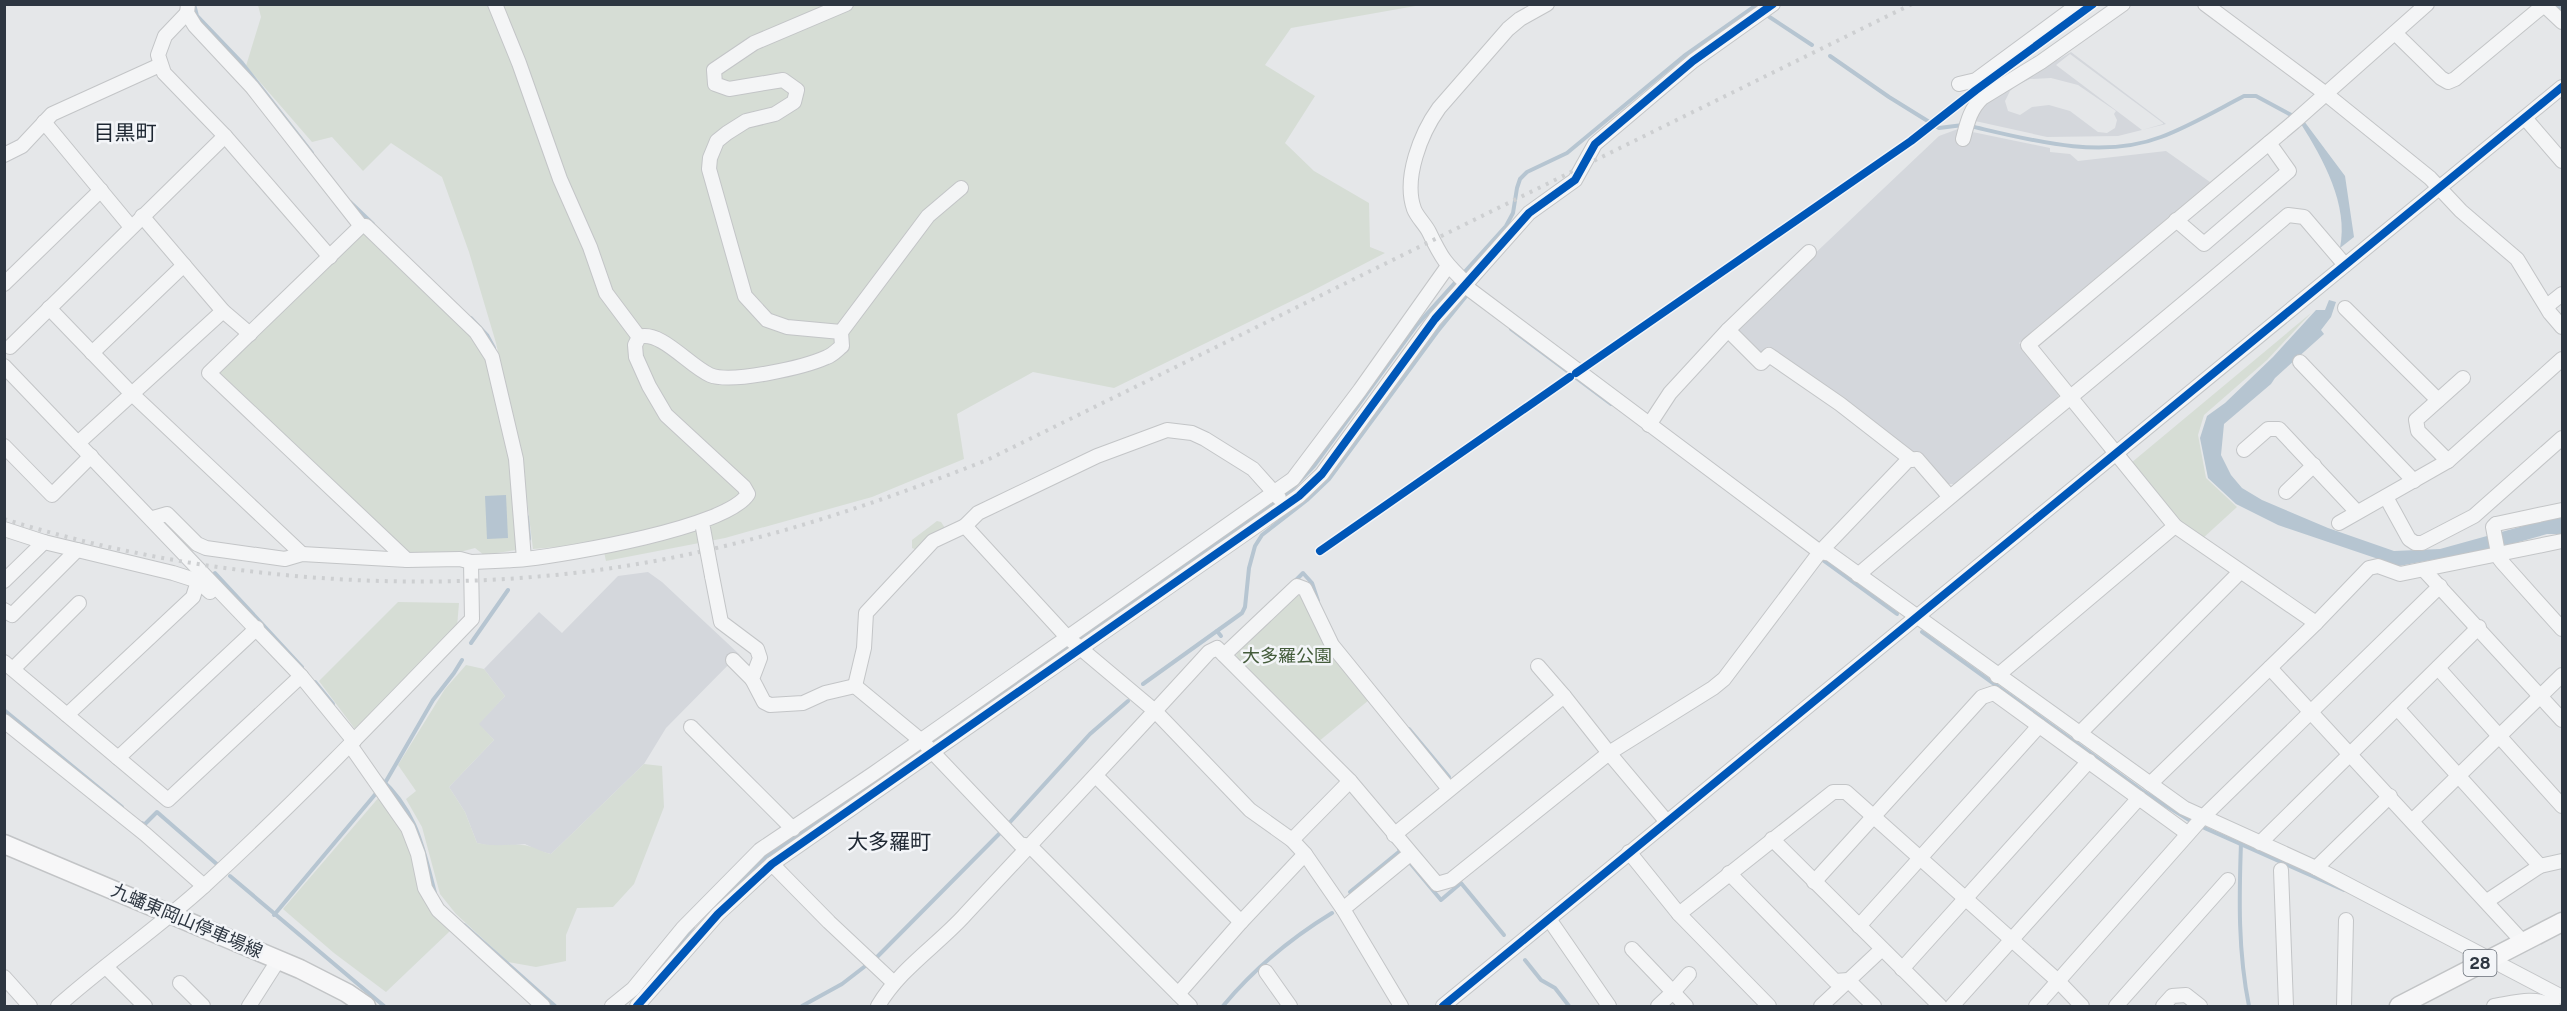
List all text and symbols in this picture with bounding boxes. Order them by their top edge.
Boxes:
district label: 目黒町 [94,120,157,145]
park label: 大多羅公園 [1242,645,1332,666]
district label: 大多羅町 [847,829,931,854]
street label: 九蟠東岡山停車場線 [109,879,266,962]
road number: 28 [2464,950,2496,976]

